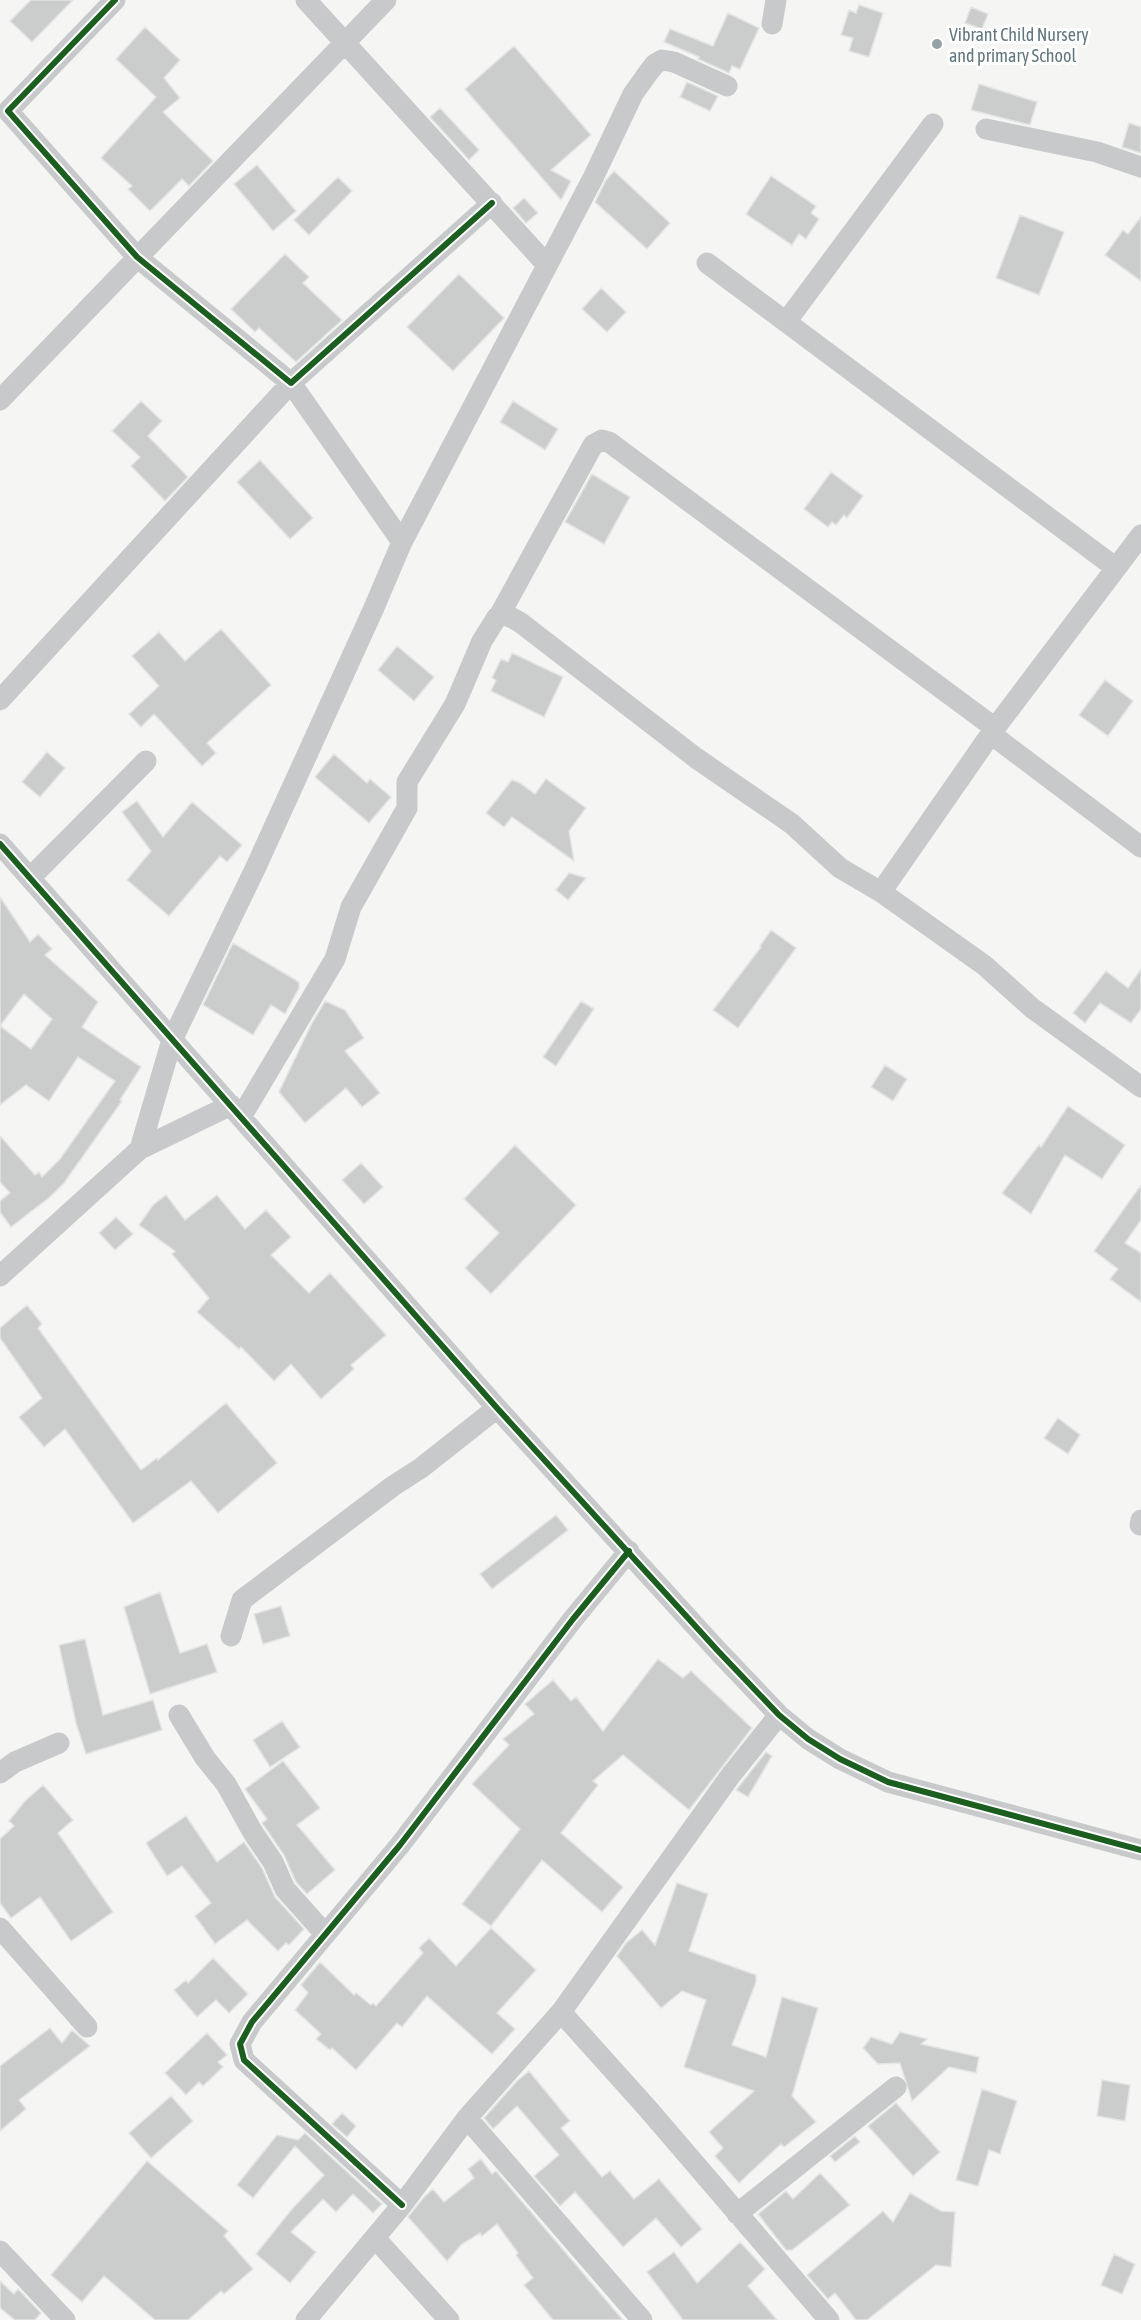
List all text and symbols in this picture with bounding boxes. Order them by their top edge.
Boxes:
place label: Vibrant Child Nursery and primary School [949,24,1089,66]
marker: Vibrant Child Nursery and primary School [930,37,944,51]

